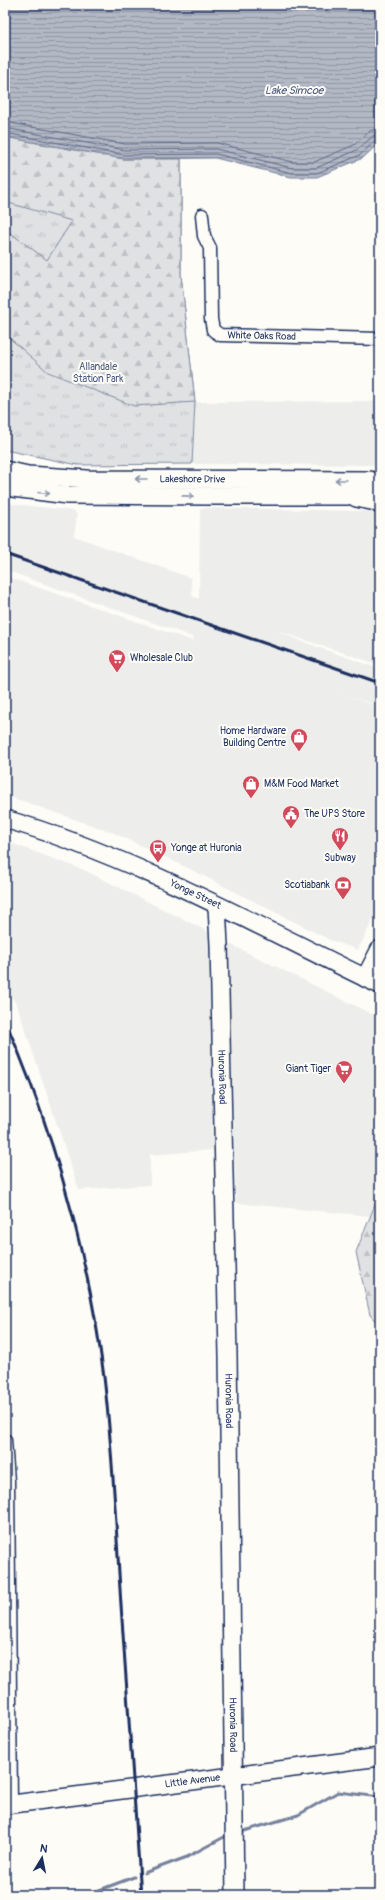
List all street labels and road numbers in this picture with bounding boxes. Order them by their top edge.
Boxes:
street label: White Oaks Road [227,329,296,343]
street label: Lakeshore Drive [159,473,225,485]
street label: Yonge Street [167,877,224,912]
street label: Huronia Road [215,1049,229,1105]
street label: Huronia Road [222,1373,235,1429]
street label: Huronia Road [226,1697,239,1753]
street label: Little Avenue [164,1772,221,1790]

